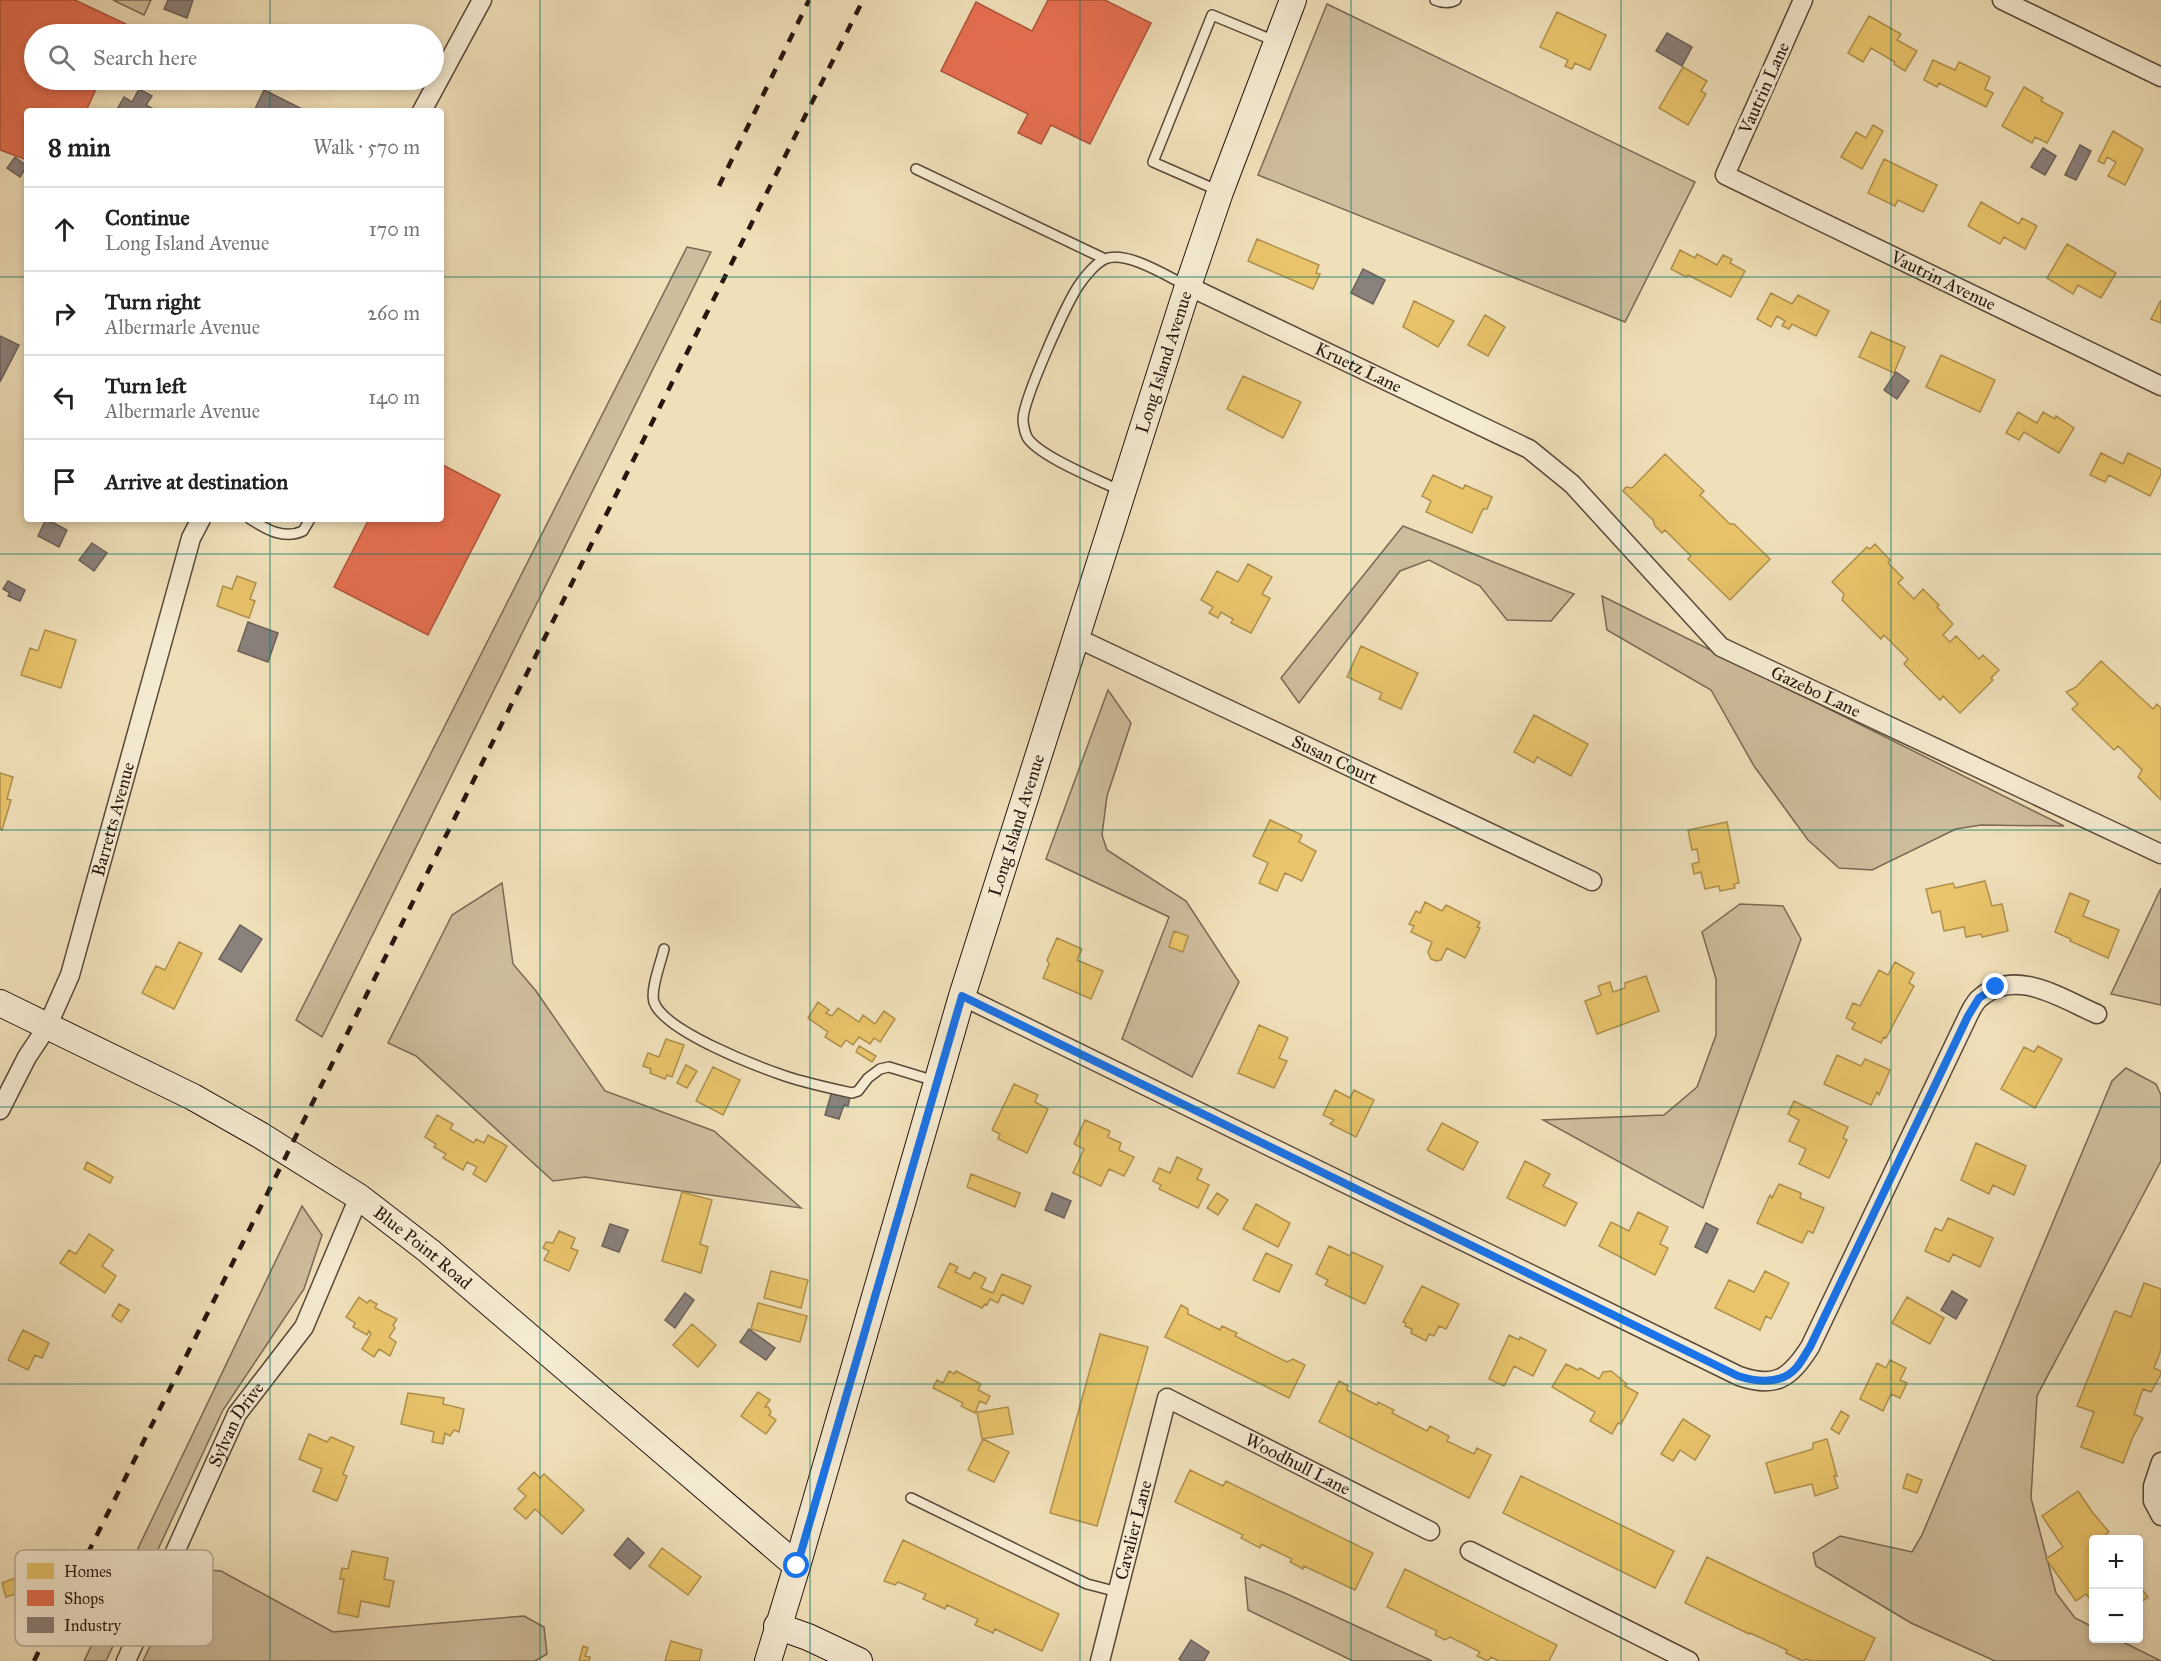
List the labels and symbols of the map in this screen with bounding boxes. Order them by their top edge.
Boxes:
street label: Vautrin Lane [1734,39,1794,138]
street label: Vautrin Avenue [1886,245,1999,315]
street label: Long Island Avenue [1131,288,1197,436]
street label: Kruetz Lane [1312,337,1405,398]
street label: Gazebo Lane [1767,661,1864,722]
street label: Susan Court [1288,730,1382,789]
street label: Long Island Avenue [983,751,1049,899]
street label: Barretts Avenue [87,760,139,879]
route end [1982,973,2008,999]
street label: Blue Point Road [369,1201,476,1294]
street label: Sylvan Drive [204,1378,269,1471]
street label: Woodhull Lane [1241,1428,1354,1500]
street label: Cavalier Lane [1110,1478,1157,1582]
legend [15,1550,213,1646]
route start [783,1552,809,1578]
text: Homes [64,1562,112,1581]
text: Shops [64,1589,104,1608]
text: Industry [64,1616,122,1635]

